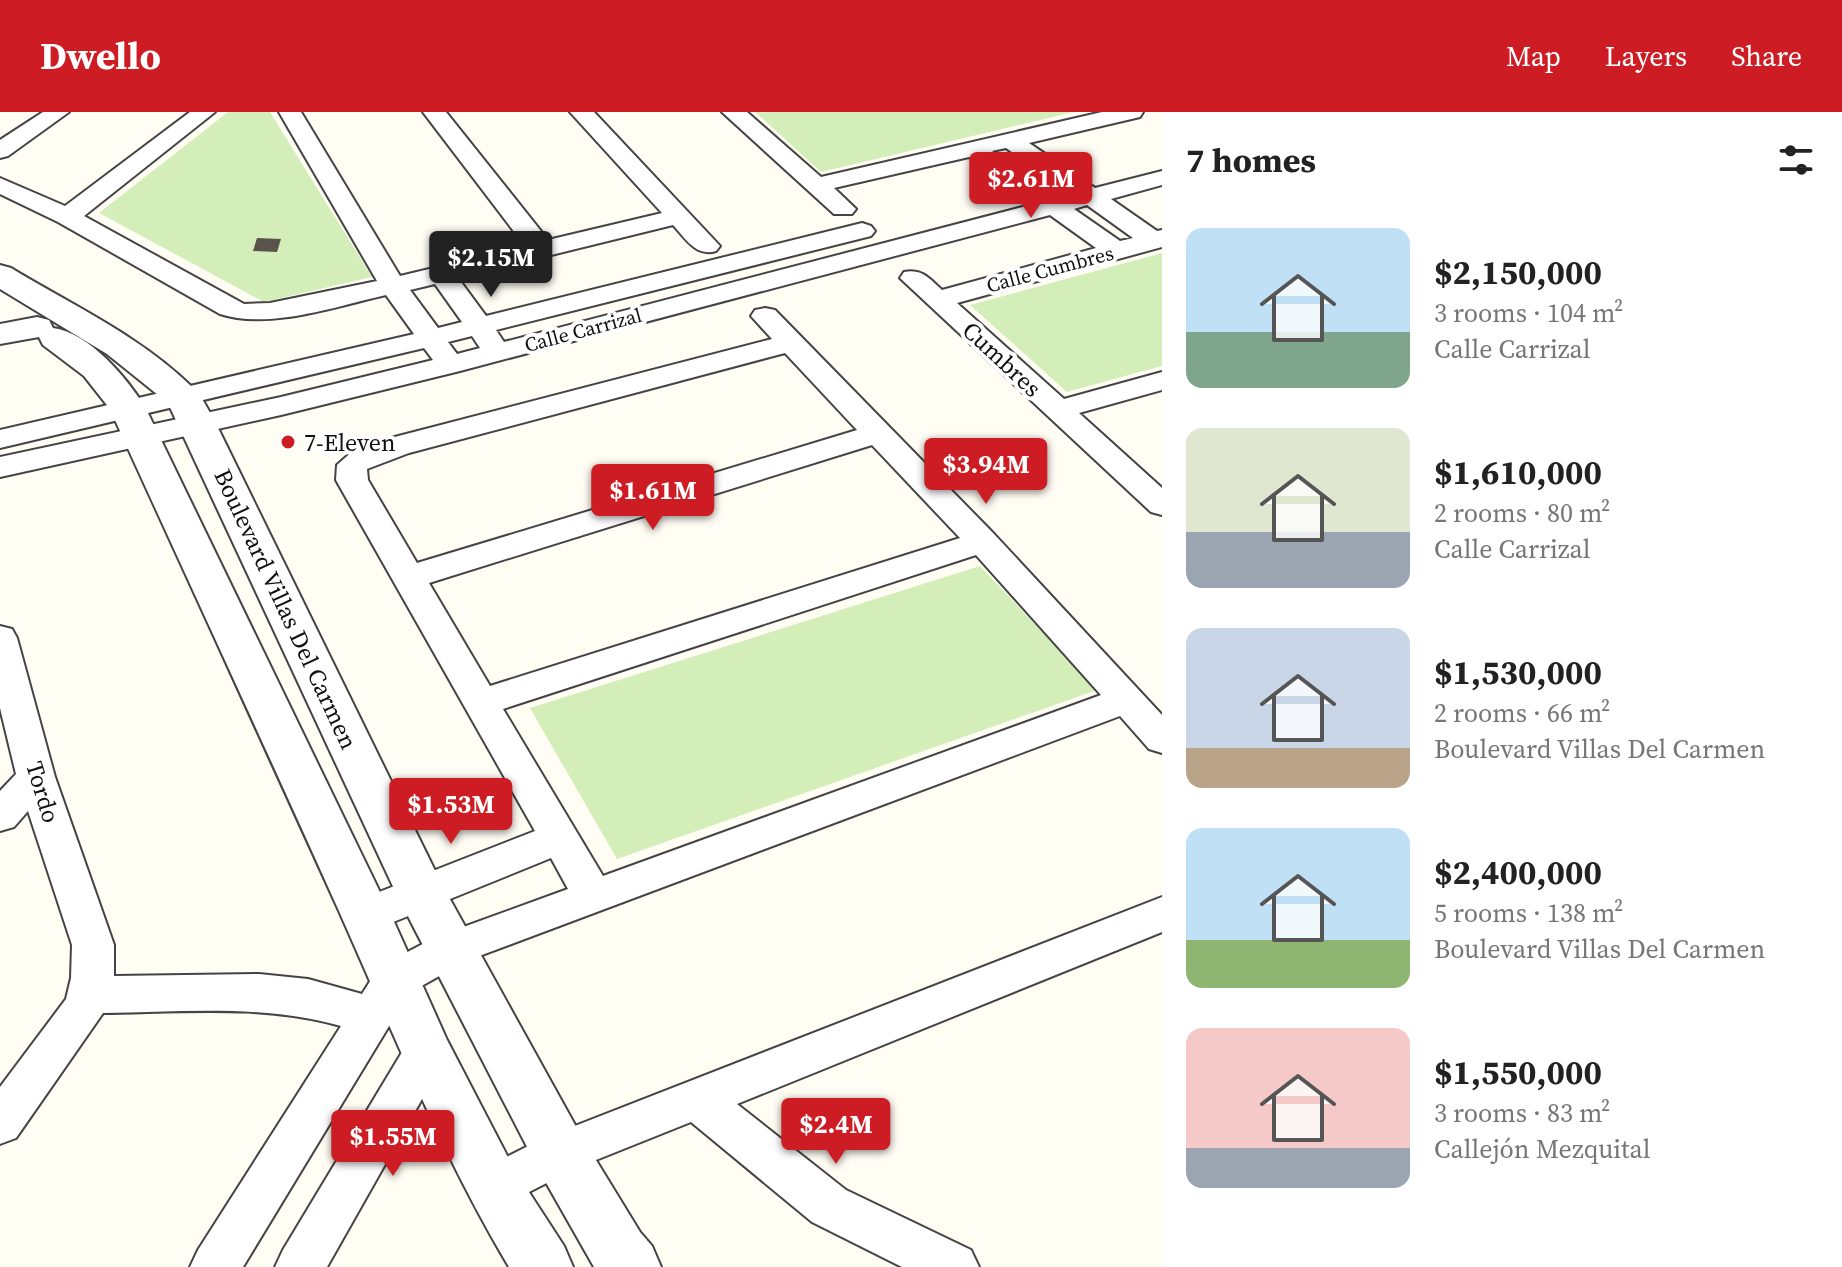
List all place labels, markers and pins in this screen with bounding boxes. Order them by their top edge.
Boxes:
pin: $2.61M [966,152,1096,220]
pin: $2.15M [426,231,556,299]
place label: 7-Eleven [304,426,396,459]
marker: 7-Eleven [279,433,297,451]
pin: $3.94M [921,438,1051,506]
pin: $1.61M [588,464,718,532]
pin: $1.53M [386,778,516,846]
pin: $2.4M [780,1098,892,1166]
pin: $1.55M [328,1110,458,1178]

